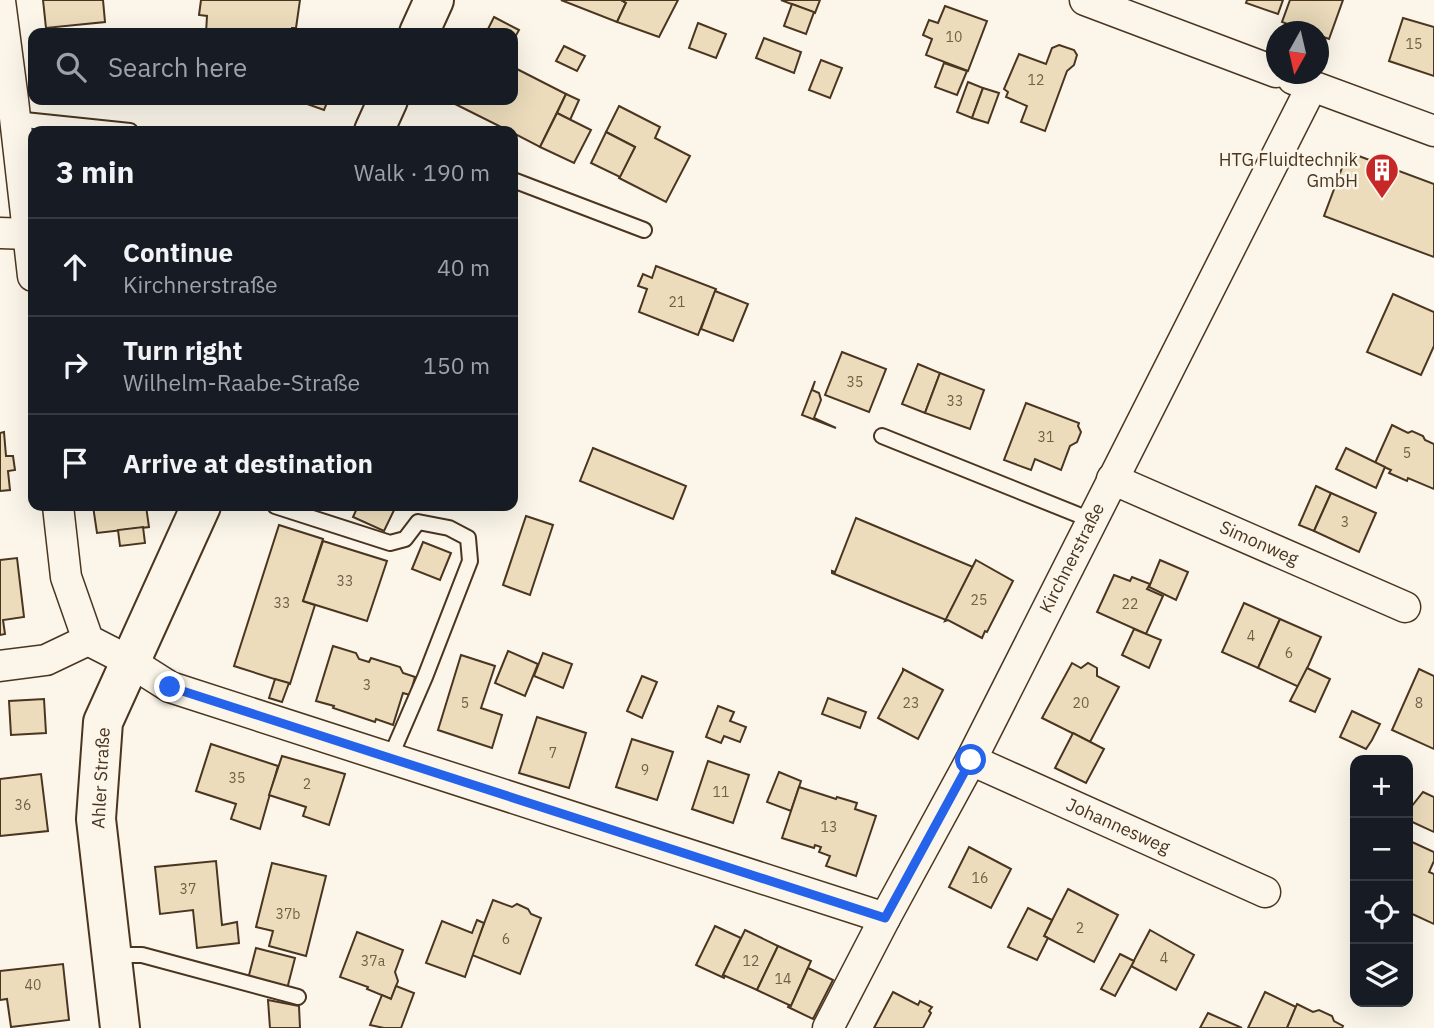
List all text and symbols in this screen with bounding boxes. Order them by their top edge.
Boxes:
north arrow [1266,21,1329,84]
search box [28,28,518,105]
house number: 10 [946,28,962,46]
house number: 15 [1406,35,1422,53]
icon: search [52,48,90,86]
text: Search here [108,50,247,84]
house number: 12 [1028,71,1044,89]
place label: HTG Fluidtechnik GmbH [1219,148,1358,192]
building icon: HTG Fluidtechnik GmbH [1363,151,1401,200]
text: 3 min [56,152,134,191]
text: Walk · 190 m [354,157,490,187]
text: Continue [123,235,233,269]
icon: ahead [56,248,94,286]
text: 40 m [437,252,490,282]
text: Kirchnerstraße [123,269,278,299]
house number: 21 [669,293,685,311]
text: Turn right [123,333,242,367]
icon: right [56,346,94,384]
text: 150 m [423,350,490,380]
text: Wilhelm-Raabe-Straße [123,367,360,397]
house number: 35 [847,373,863,391]
house number: 33 [947,392,963,410]
house number: 31 [1038,428,1054,446]
icon: arrive [56,444,94,482]
house number: 5 [1403,444,1411,462]
text: Arrive at destination [123,446,373,480]
street label: Kirchnerstraße [1034,499,1109,617]
house number: 3 [1341,513,1349,531]
street label: Simonweg [1216,515,1303,570]
house number: 33 [337,572,353,590]
house number: 25 [971,591,987,609]
house number: 33 [274,594,290,612]
house number: 22 [1122,595,1138,613]
house number: 4 [1247,627,1255,645]
house number: 6 [1285,644,1293,662]
route end [154,671,185,702]
house number: 3 [363,676,371,694]
house number: 5 [461,694,469,712]
house number: 23 [903,694,919,712]
house number: 20 [1073,694,1089,712]
house number: 8 [1415,694,1423,712]
street label: Ahler Straße [86,726,115,829]
house number: 7 [549,744,557,762]
route start [955,744,986,775]
map controls [1350,755,1413,1007]
button: + [1350,755,1413,818]
house number: 9 [641,761,649,779]
house number: 35 [229,769,245,787]
house number: 2 [303,775,311,793]
house number: 11 [713,783,729,801]
street label: Johannesweg [1063,792,1174,859]
house number: 36 [15,796,31,814]
house number: 13 [821,818,837,836]
button: − [1350,818,1413,881]
house number: 16 [972,869,988,887]
house number: 37 [180,880,196,898]
button: locate [1350,881,1413,944]
house number: 37b [276,905,300,923]
house number: 2 [1076,919,1084,937]
house number: 6 [502,930,510,948]
button: layers [1350,944,1413,1007]
house number: 4 [1160,949,1168,967]
house number: 37a [361,952,386,970]
house number: 12 [743,952,759,970]
house number: 14 [775,970,791,988]
house number: 40 [25,976,41,994]

